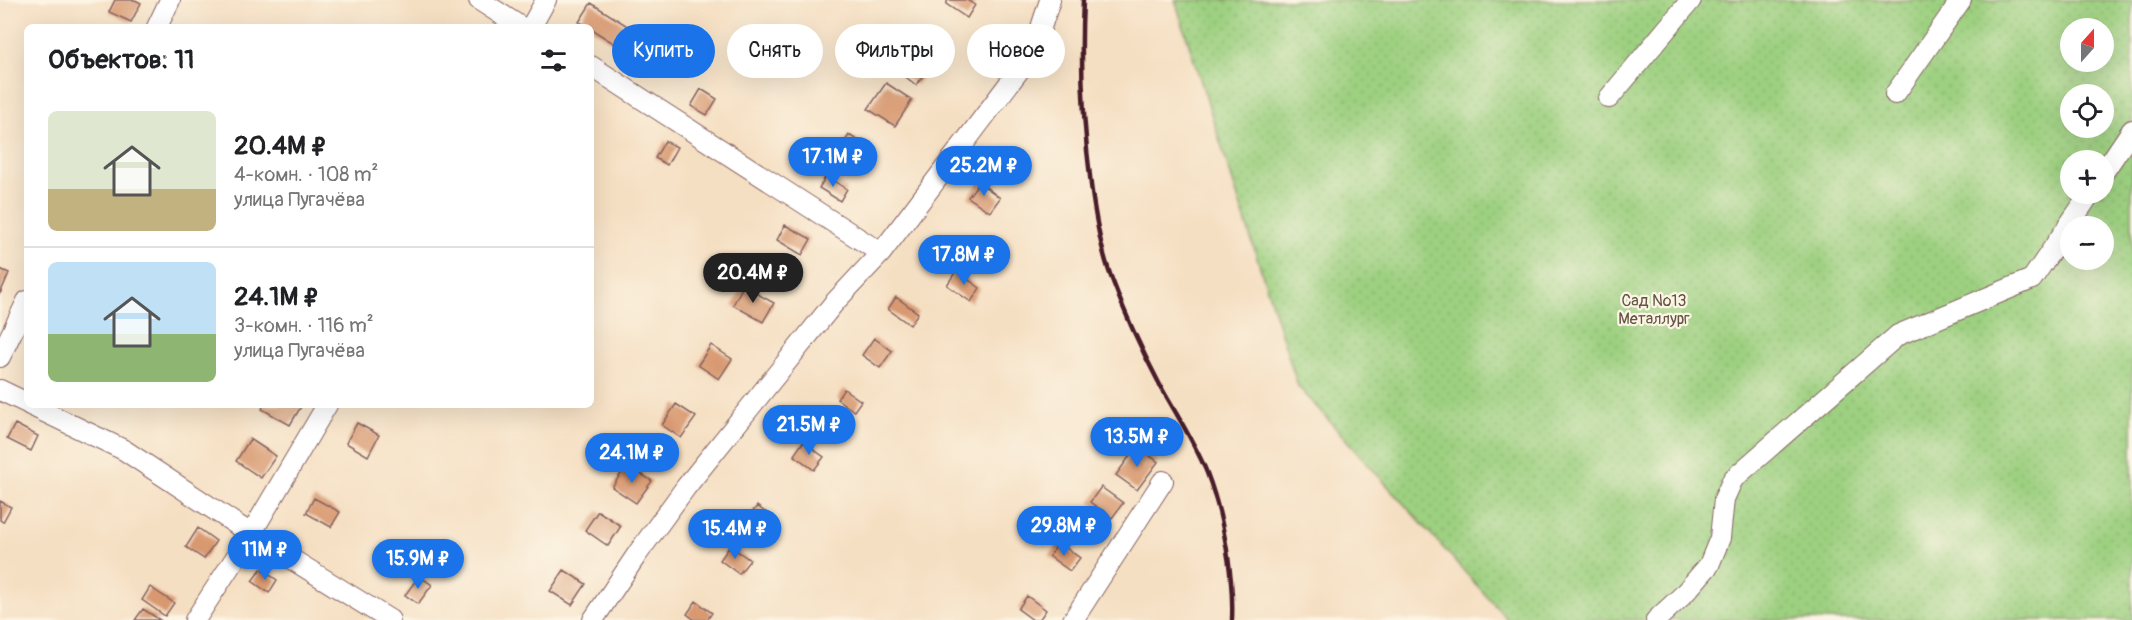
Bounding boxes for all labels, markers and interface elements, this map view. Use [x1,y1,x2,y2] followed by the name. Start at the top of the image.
[2060,18,2114,72] north arrow
[2060,18,2114,270] map controls
[612,24,715,78] chip: Купить
[727,24,823,78] chip: Снять
[835,24,955,78] chip: Фильтры
[967,24,1065,78] chip: Новое
[48,44,194,76] text: Объектов: 11
[537,44,570,77] icon: filters
[2060,84,2114,138] button: locate
[234,130,327,162] text: 20.4M ₽
[96,135,168,207] icon: home
[778,137,888,188] pin: 17.1M ₽
[802,144,864,169] text: 17.1M ₽
[929,146,1039,197] pin: 25.2M ₽
[2060,150,2114,204] button: +
[950,153,1018,178] text: 25.2M ₽
[234,162,378,187] text: 4-комн. · 108 m²
[234,187,365,212] text: улица Пугачёва
[2060,216,2114,270] button: −
[909,235,1019,286] pin: 17.8M ₽
[932,242,996,267] text: 17.8M ₽
[698,253,808,304] pin: 20.4M ₽
[717,260,789,285] text: 20.4M ₽
[234,281,319,313] text: 24.1M ₽
[96,286,168,358] icon: home
[1618,291,1690,329] park label: Сад №13 Металлург
[234,313,374,338] text: 3-комн. · 116 m²
[234,338,365,363] text: улица Пугачёва
[754,405,864,456] pin: 21.5M ₽
[777,412,841,437] text: 21.5M ₽
[1082,417,1192,468] pin: 13.5M ₽
[1105,424,1169,449] text: 13.5M ₽
[577,433,687,484] pin: 24.1M ₽
[599,440,665,465] text: 24.1M ₽
[1009,506,1119,557] pin: 29.8M ₽
[680,509,790,560] pin: 15.4M ₽
[1031,513,1097,538] text: 29.8M ₽
[702,516,768,541] text: 15.4M ₽
[223,530,307,581] pin: 11M ₽
[242,537,288,562] text: 11M ₽
[363,539,473,590] pin: 15.9M ₽
[386,546,450,571] text: 15.9M ₽

